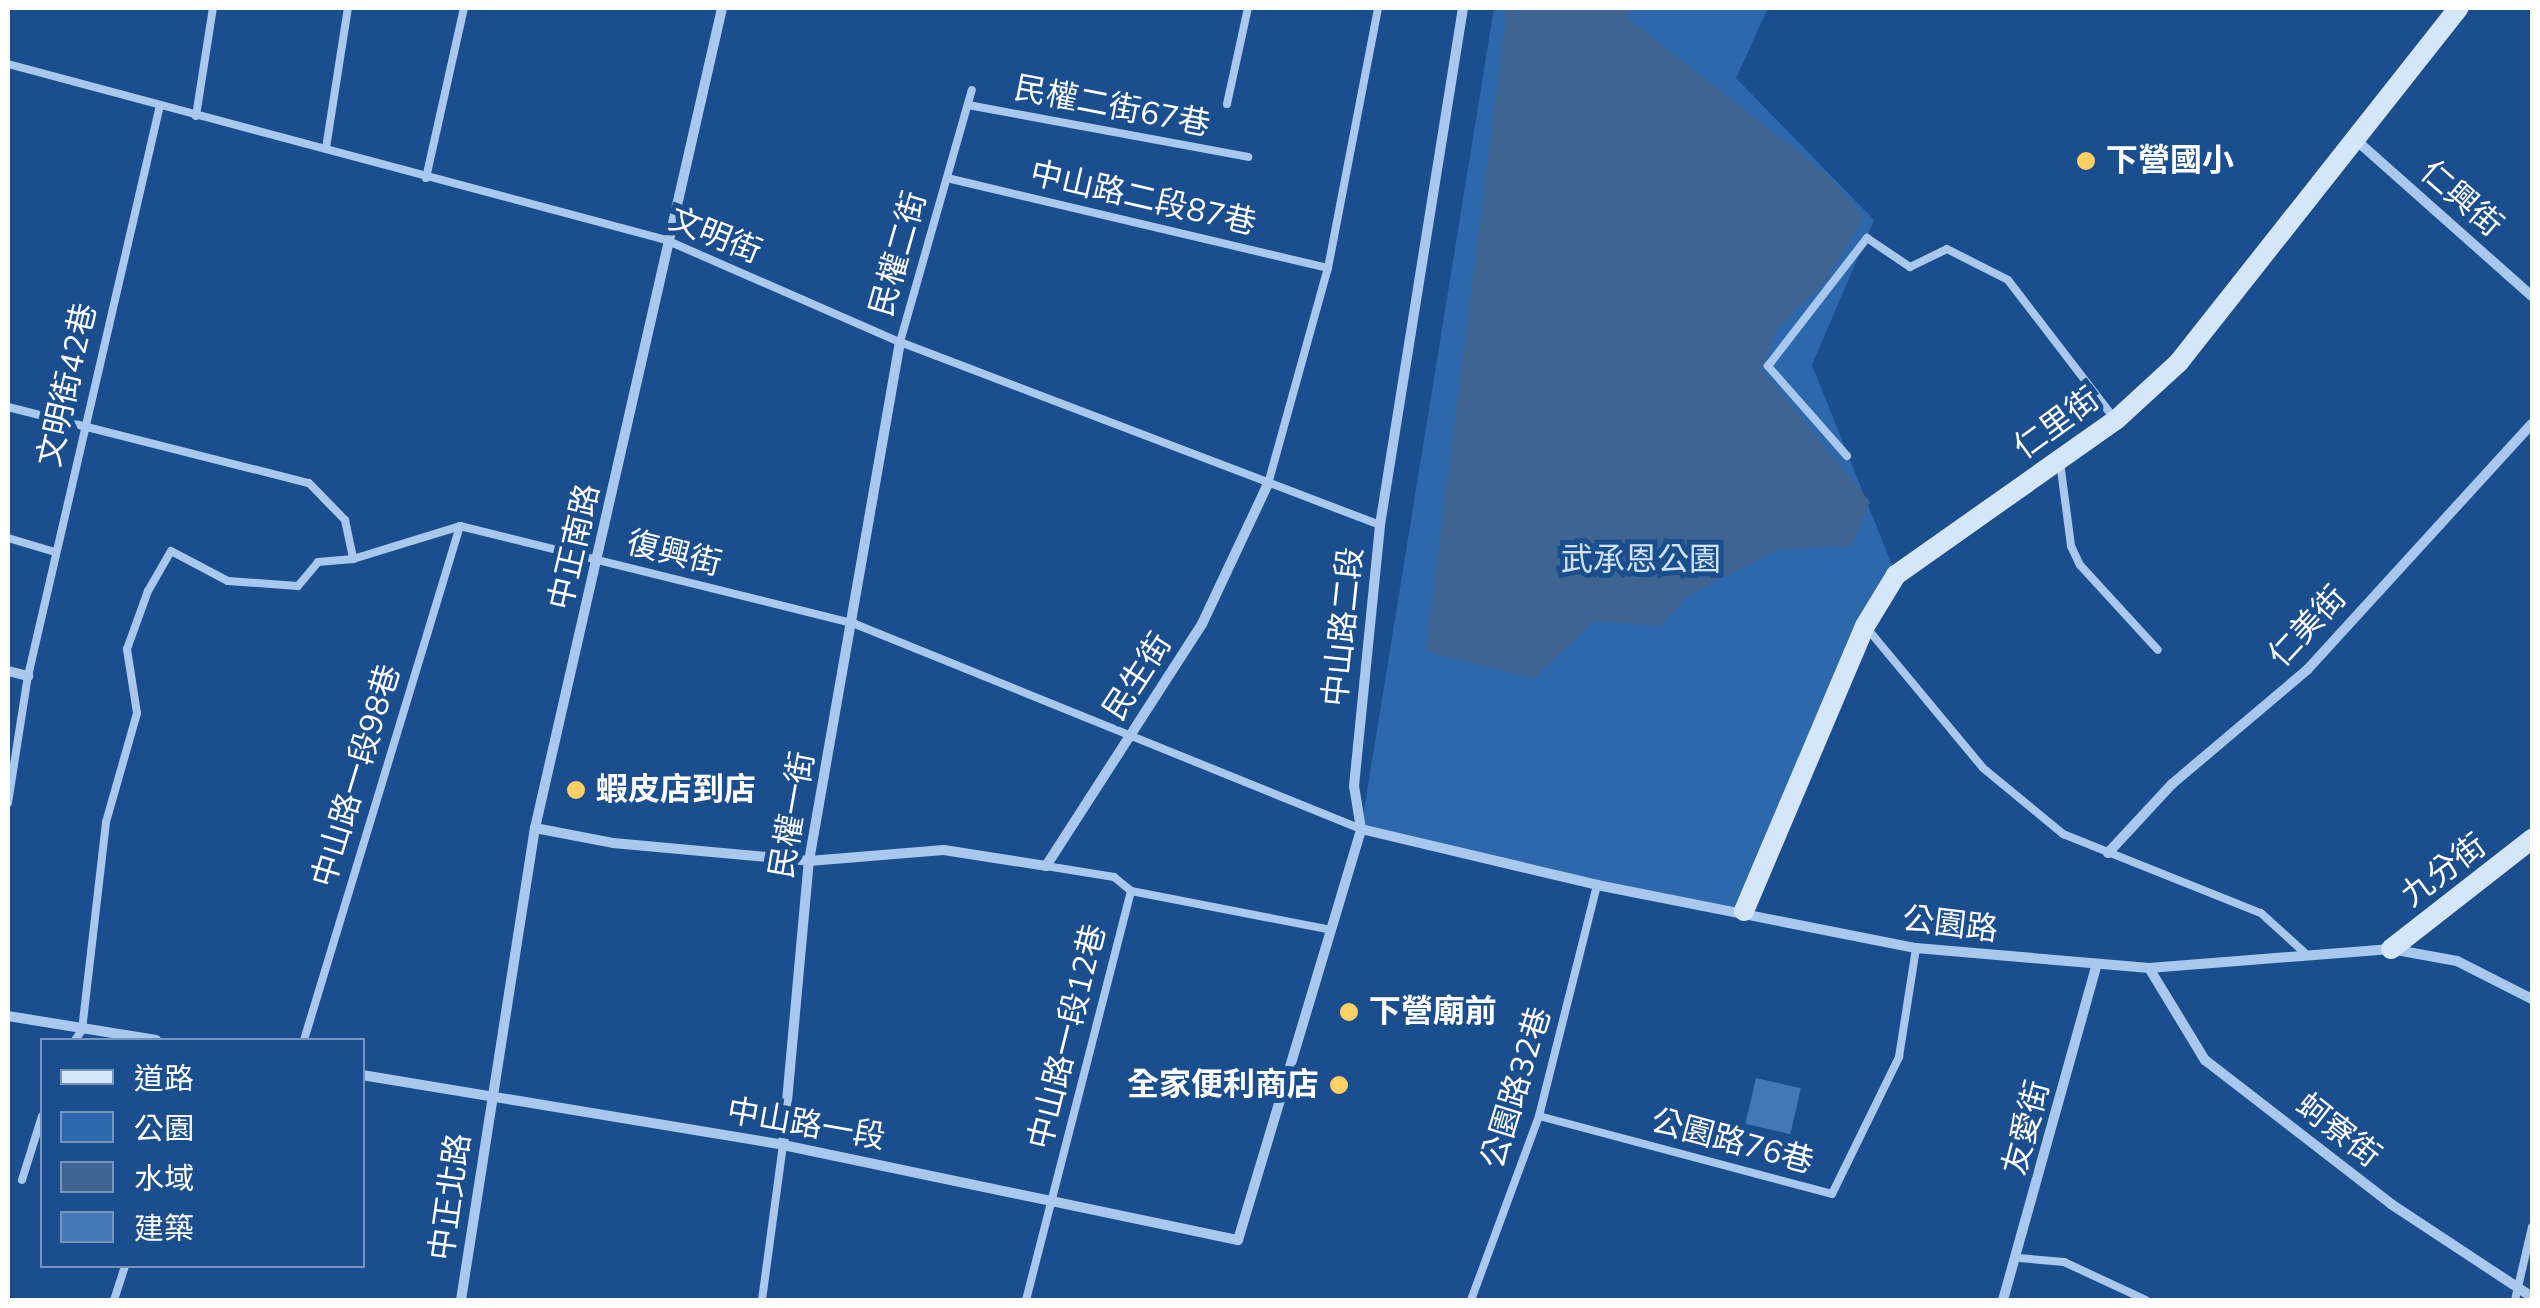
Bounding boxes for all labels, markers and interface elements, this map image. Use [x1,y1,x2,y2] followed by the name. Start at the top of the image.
[1011,69,1213,145] street label: 民權二街67巷
[2106,142,2234,180] place label: 下營國小
[2075,150,2097,172] marker: 下營國小
[2412,153,2510,245] street label: 仁興街
[1026,154,1260,244] street label: 中山路二段87巷
[863,187,935,321] street label: 民權二街
[663,200,767,272] street label: 文明街
[31,300,105,470] street label: 文明街42巷
[2007,380,2107,468] street label: 仁里街
[542,480,608,614] street label: 中正南路
[623,524,725,584] street label: 復興街
[1561,541,1721,579] park label: 武承恩公園
[1317,545,1371,709] street label: 中山路二段
[2261,579,2355,675] street label: 仁美街
[1096,626,1180,728] street label: 民生街
[305,660,409,892] street label: 中山路一段98巷
[763,749,823,881] street label: 民權一街
[596,771,756,809] place label: 蝦皮店到店
[565,779,587,801] marker: 蝦皮店到店
[2394,827,2494,915] street label: 九分街
[1900,900,2000,950] street label: 公園路
[1022,921,1114,1153] street label: 中山路一段12巷
[1369,993,1497,1031] place label: 下營廟前
[1338,1001,1360,1023] marker: 下營廟前
[1474,1003,1560,1173] street label: 公園路32巷
[40,1038,365,1268] legend
[134,1059,194,1100] text: 道路
[1127,1066,1319,1104] place label: 全家便利商店
[1328,1074,1350,1096] marker: 全家便利商店
[1996,1077,2058,1179] street label: 友愛街
[2288,1086,2388,1176] street label: 蚵寮街
[724,1092,888,1158] street label: 中山路一段
[1647,1102,1817,1182] street label: 公園路76巷
[134,1109,194,1150] text: 公園
[423,1131,479,1263] street label: 中正北路
[134,1159,194,1200] text: 水域
[134,1209,194,1250] text: 建築

